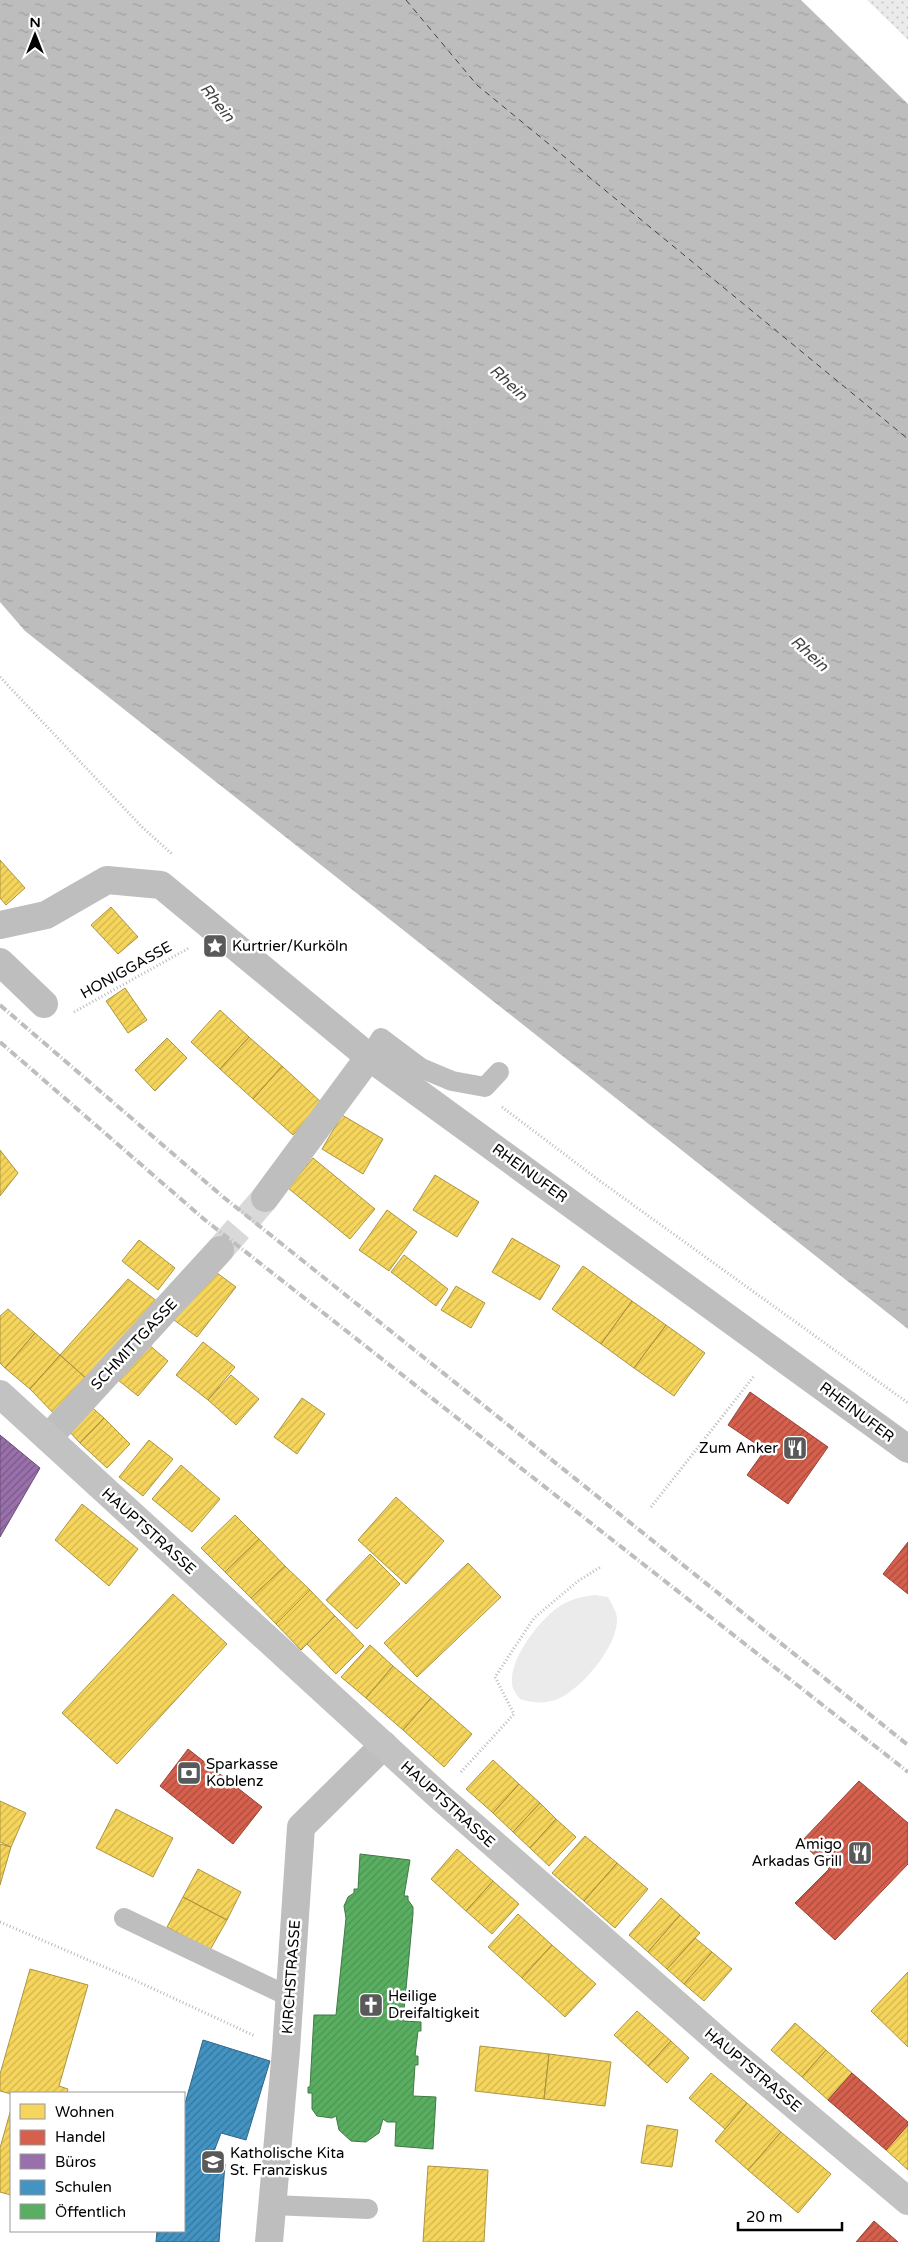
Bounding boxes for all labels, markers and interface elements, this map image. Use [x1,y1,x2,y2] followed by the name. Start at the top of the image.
[10,10,60,60] north arrow
[29,14,41,31] text: N
[196,79,240,127] water label: Rhein
[485,361,532,406] water label: Rhein
[786,632,833,677] water label: Rhein
[202,933,228,959] place icon: Kurtrier/Kurköln
[77,937,175,1003] street label: HONIGGASSE
[232,937,348,955] place label: Kurtrier/Kurköln
[489,1140,571,1206] street label: RHEINUFER
[87,1295,181,1393] street label: SCHMITTGASSE
[816,1378,898,1446] street label: RHEINUFER
[782,1435,808,1461] restaurant icon: Zum Anker
[699,1439,778,1457] place label: Zum Anker
[98,1484,200,1578] street label: HAUPTSTRASSE
[206,1755,278,1790] place label: Sparkasse Koblenz
[397,1757,499,1851] street label: HAUPTSTRASSE
[176,1760,202,1786] bank icon: Sparkasse Koblenz
[751,1835,842,1870] place label: Amigo Arkadas Grill
[847,1840,873,1866] restaurant icon: Amigo Arkadas Grill
[278,1919,304,2035] street label: KIRCHSTRASSE
[388,1987,480,2022] place label: Heilige Dreifaltigkeit
[358,1992,384,2018] church icon: Heilige Dreifaltigkeit
[701,2024,805,2116] street label: HAUPTSTRASSE
[10,2092,185,2232] legend
[55,2103,115,2121] text: Wohnen
[55,2128,106,2146] text: Handel
[230,2144,344,2179] place label: Katholische Kita St. Franziskus
[200,2149,226,2175] school or university icon: Katholische Kita St. Franziskus
[55,2153,96,2171] text: Büros
[55,2178,112,2196] text: Schulen
[738,2200,842,2232] scale bar
[55,2203,126,2221] text: Öffentlich
[746,2208,783,2226] text: 20 m

